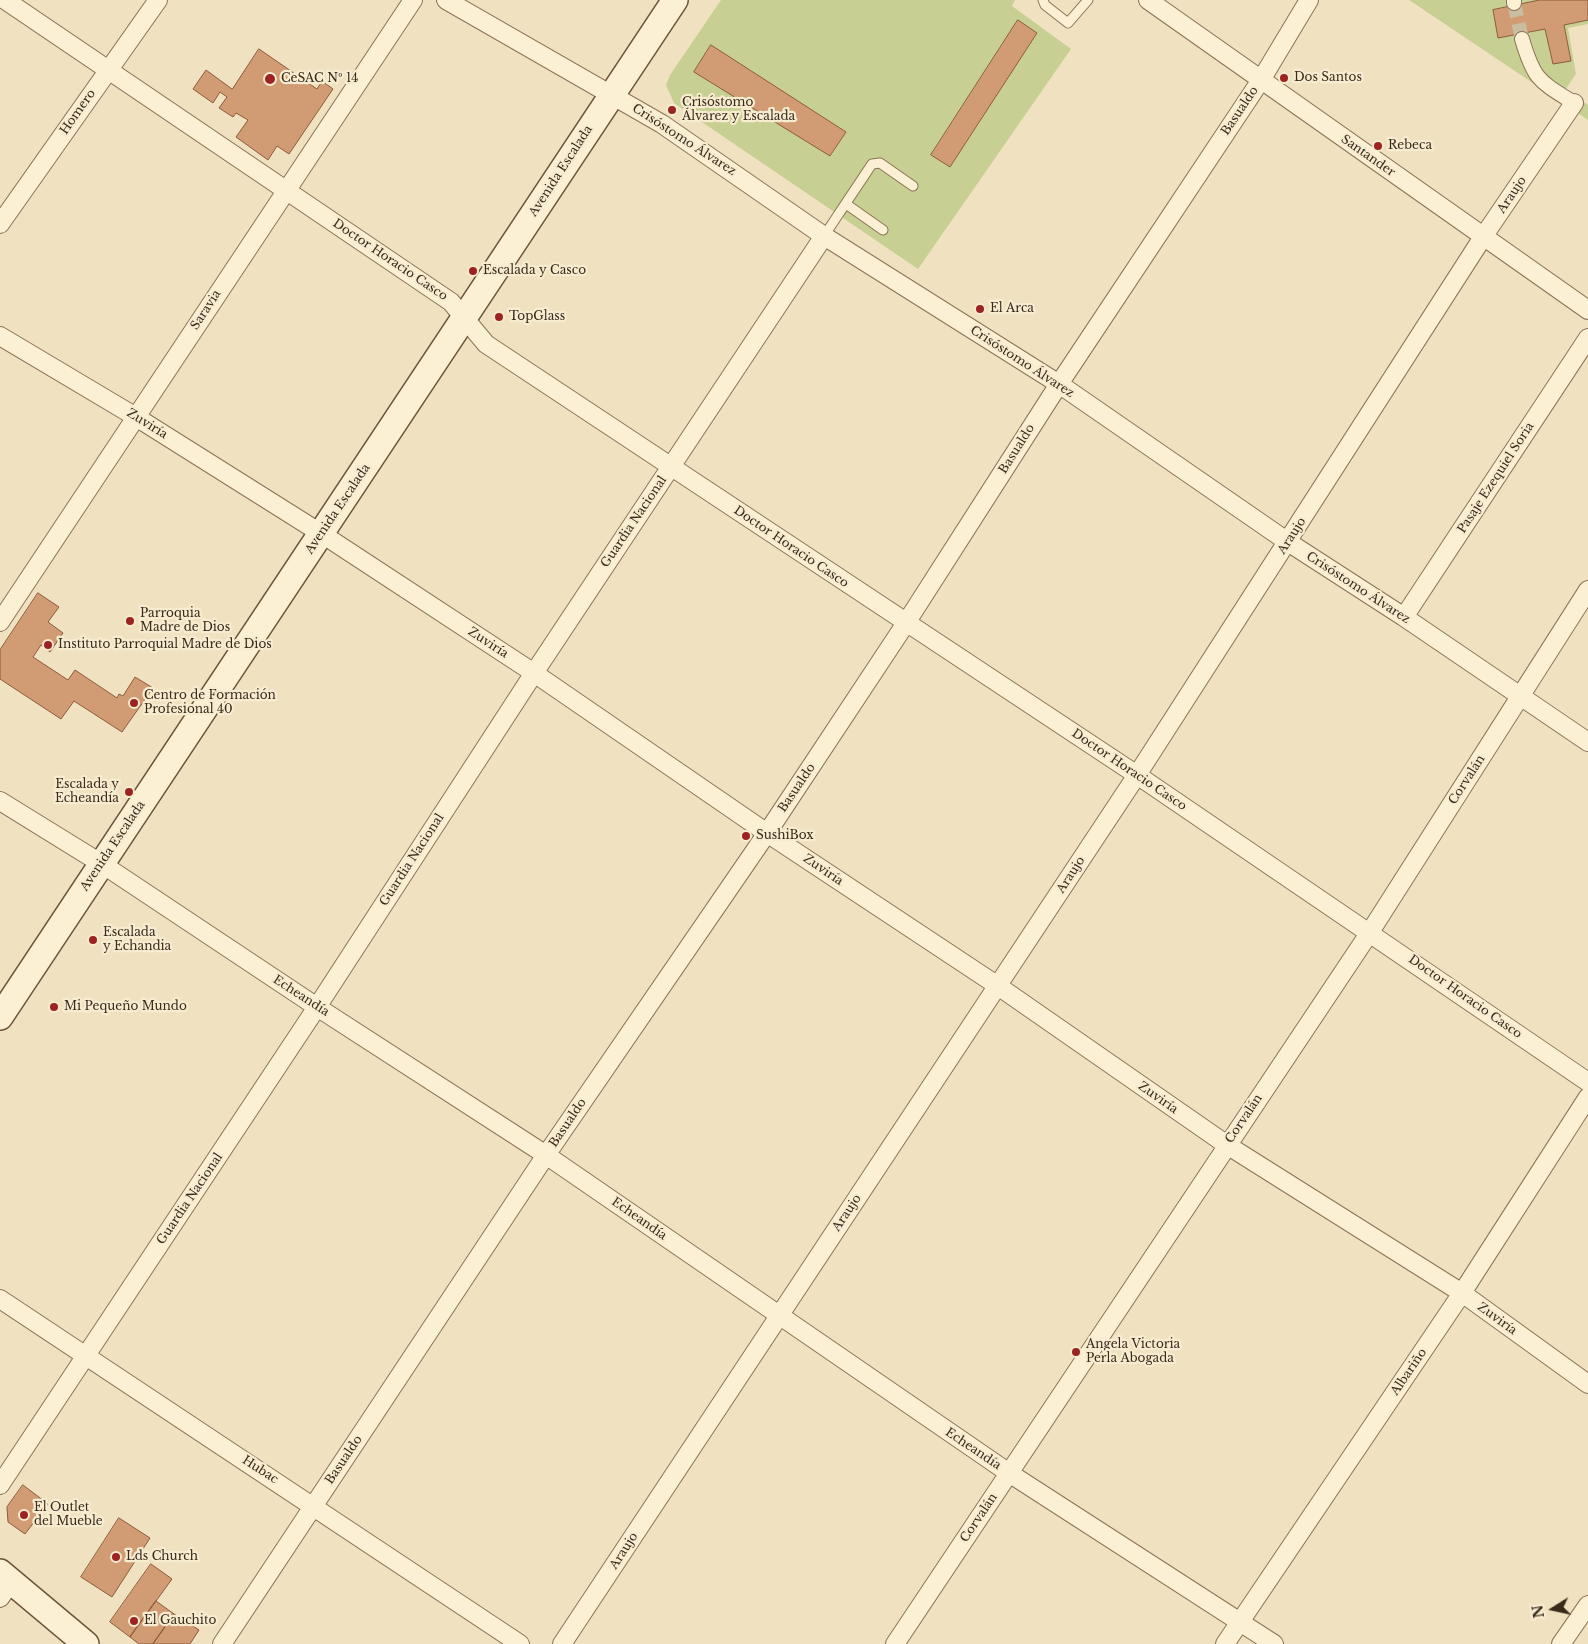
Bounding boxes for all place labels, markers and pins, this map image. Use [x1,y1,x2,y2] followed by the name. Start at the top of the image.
[1294,71,1362,85] place label: Dos Santos
[263,72,277,86] marker: CeSAC Nº 14
[281,72,358,86] place label: CeSAC Nº 14
[1278,72,1290,84] marker: Dos Santos
[682,96,795,124] place label: Crisóstomo Álvarez y Escalada
[666,104,678,116] marker: Crisóstomo Álvarez y Escalada
[1388,139,1432,153] place label: Rebeca
[1372,140,1384,152] marker: Rebeca
[483,264,586,278] place label: Escalada y Casco
[467,265,479,277] marker: Escalada y Casco
[990,302,1034,316] place label: El Arca
[974,303,986,315] marker: El Arca
[509,310,565,324] place label: TopGlass
[493,311,505,323] marker: TopGlass
[140,607,230,635] place label: Parroquia Madre de Dios
[124,615,136,627] marker: Parroquia Madre de Dios
[58,638,272,652] place label: Instituto Parroquial Madre de Dios
[42,639,54,651] marker: Instituto Parroquial Madre de Dios
[144,689,276,717] place label: Centro de Formación Profesional 40
[128,697,140,709] marker: Centro de Formación Profesional 40
[55,778,119,806] place label: Escalada y Echeandía
[123,786,135,798] marker: Escalada y Echeandía
[756,829,814,843] place label: SushiBox
[740,830,752,842] marker: SushiBox
[103,926,171,954] place label: Escalada y Echandia
[87,934,99,946] marker: Escalada y Echandia
[64,1000,187,1014] place label: Mi Pequeño Mundo
[48,1001,60,1013] marker: Mi Pequeño Mundo
[1086,1338,1180,1366] place label: Angela Victoria Perla Abogada
[1070,1346,1082,1358] marker: Angela Victoria Perla Abogada
[34,1501,103,1529] place label: El Outlet del Mueble
[18,1509,30,1521] marker: El Outlet del Mueble
[126,1550,198,1564] place label: Lds Church
[110,1551,122,1563] marker: Lds Church
[144,1614,216,1628] place label: El Gauchito
[128,1615,140,1627] marker: El Gauchito

